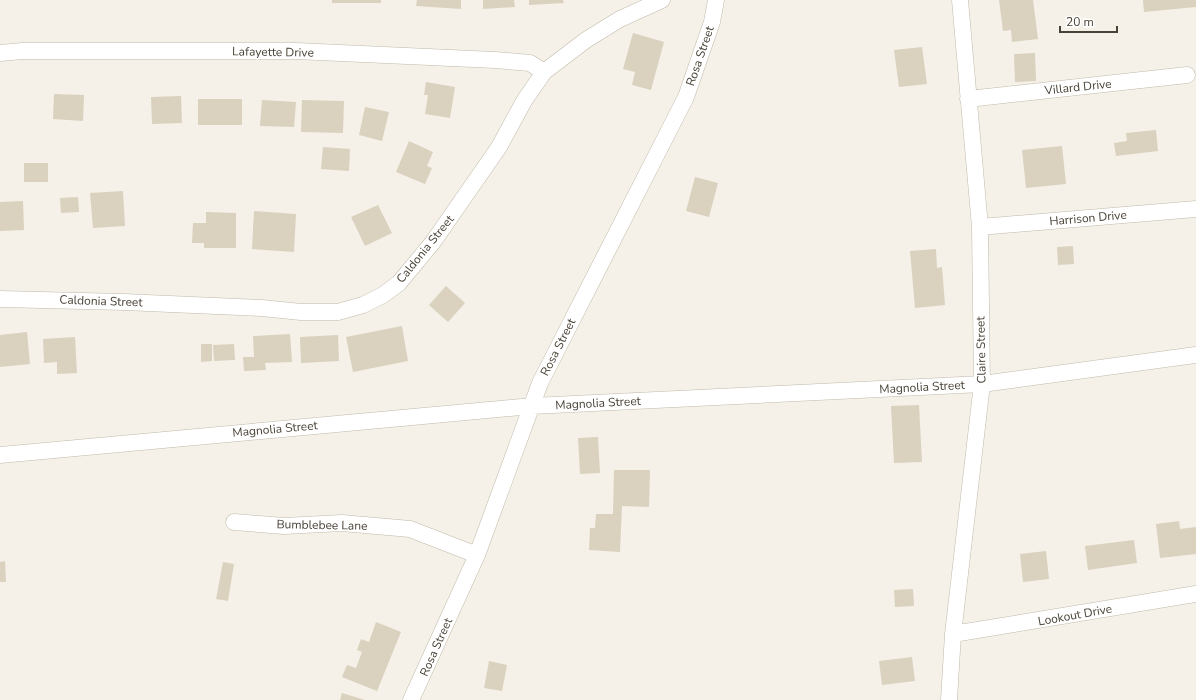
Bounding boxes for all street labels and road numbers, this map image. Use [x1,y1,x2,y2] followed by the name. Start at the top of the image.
[682,23,718,88] street label: Rosa Street
[232,43,314,61] street label: Lafayette Drive
[1043,76,1112,99] street label: Villard Drive
[1049,207,1127,229] street label: Harrison Drive
[393,211,458,286] street label: Caldonia Street
[59,292,144,310] street label: Caldonia Street
[537,315,580,378] street label: Rosa Street
[972,315,990,384] street label: Claire Street
[879,377,966,397] street label: Magnolia Street
[555,393,642,413] street label: Magnolia Street
[232,417,319,441] street label: Magnolia Street
[276,516,368,534] street label: Bumblebee Lane
[1037,601,1113,629] street label: Lookout Drive
[416,614,456,679] street label: Rosa Street

